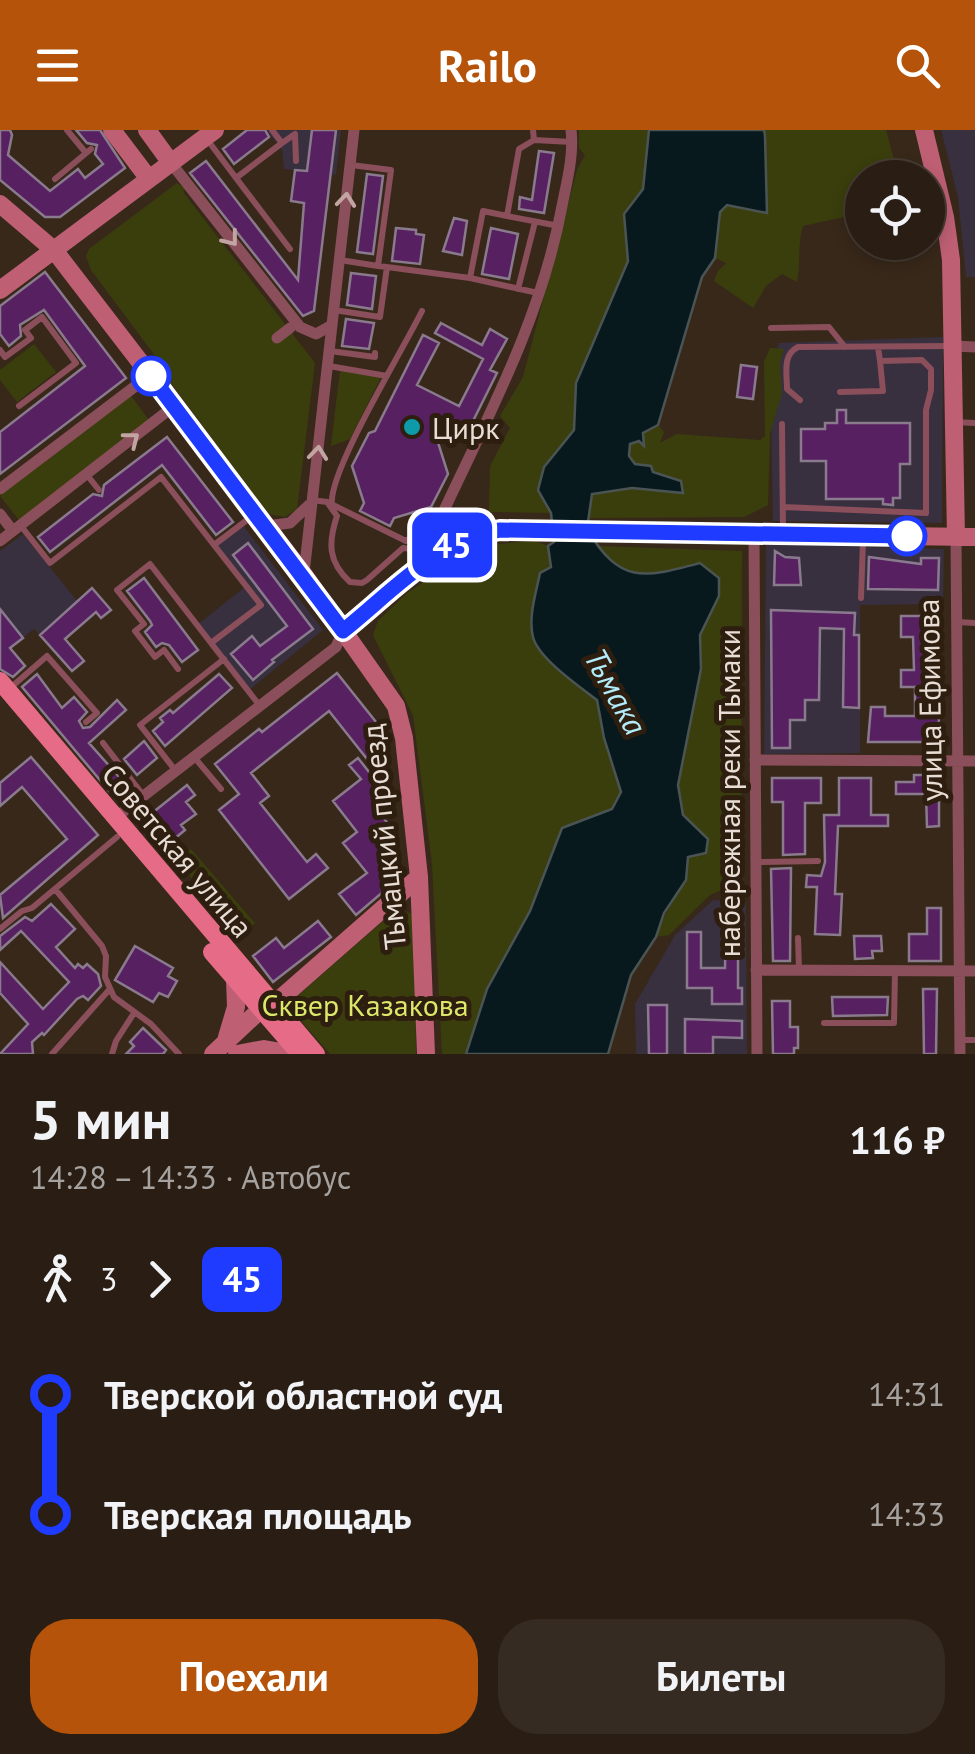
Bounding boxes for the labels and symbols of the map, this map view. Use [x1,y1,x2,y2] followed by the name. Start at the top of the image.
[335,191,356,207] one-way arrow
[219,228,237,246] one-way arrow
[132,357,170,395] unlabelled marker
[432,408,500,447] place label: Цирк
[401,416,423,438] marker: Цирк
[121,433,139,450] one-way arrow
[307,444,328,460] one-way arrow
[407,512,497,578] line badge: 45
[888,517,926,555] unlabelled marker
[908,598,950,802] street label: улица Ефимова
[709,629,748,957] street label: набережная реки Тьмаки
[575,640,657,742] water label: Тьмака
[352,723,414,951] street label: Тьмацкий проезд
[94,755,262,945] street label: Советская улица
[261,985,469,1024] park label: Сквер Казакова

